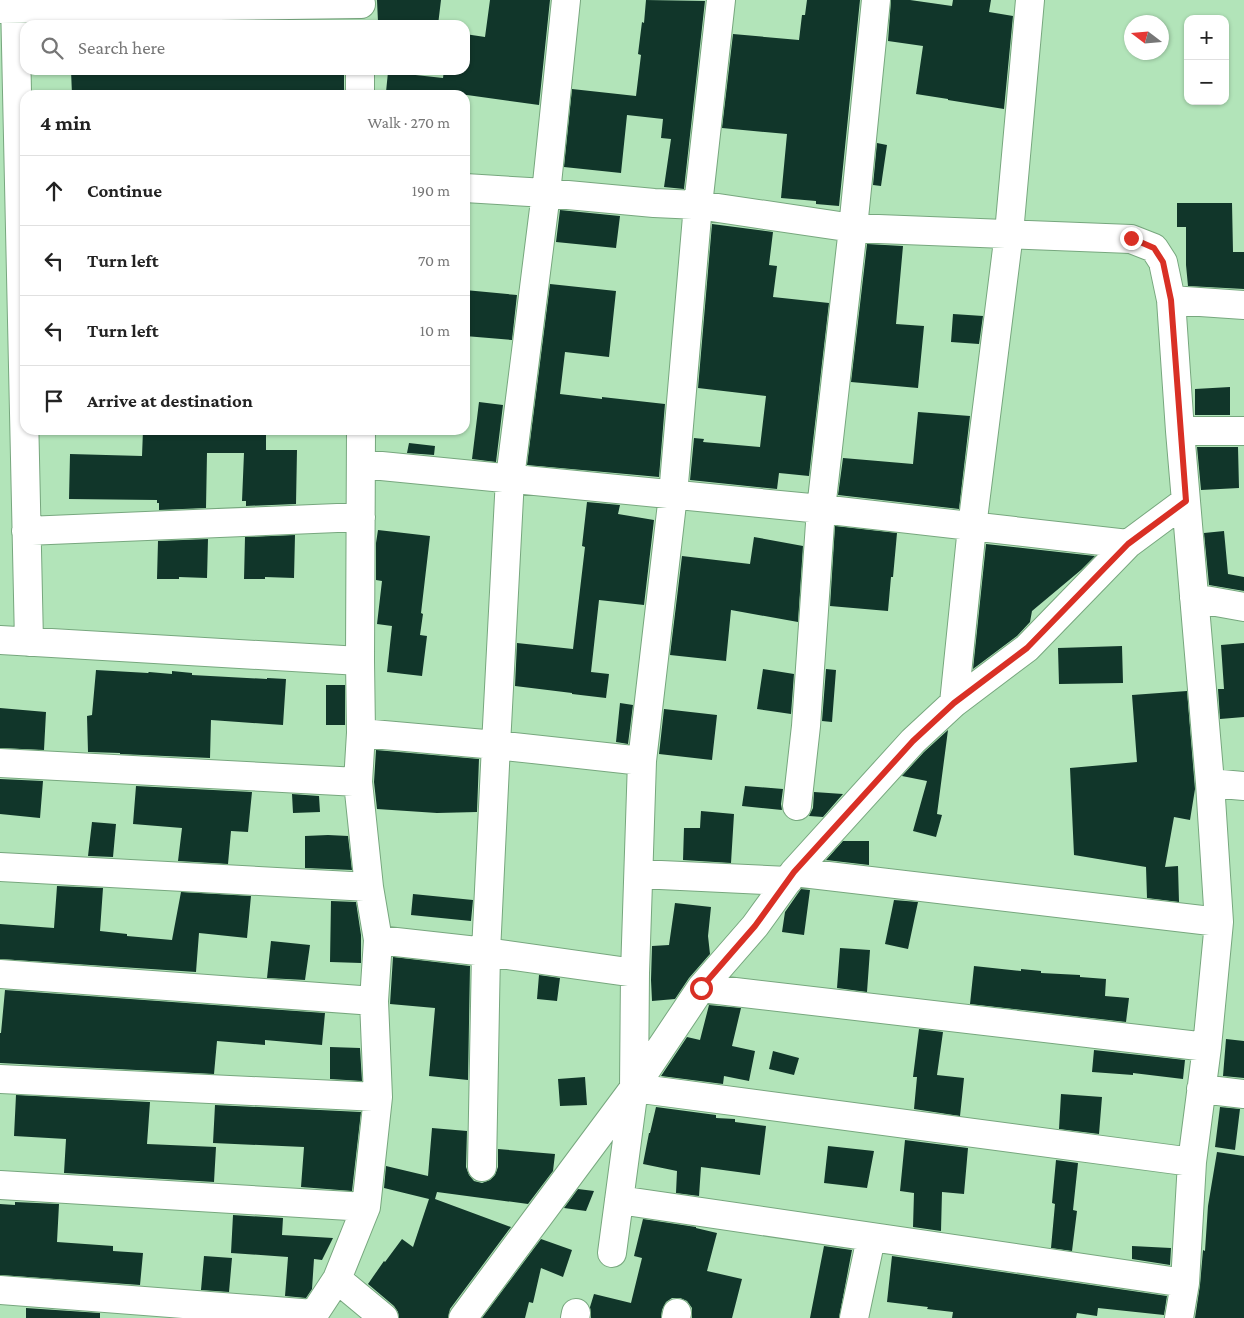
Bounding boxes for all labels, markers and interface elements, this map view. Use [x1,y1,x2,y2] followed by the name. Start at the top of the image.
[1124,15,1169,60] north arrow
[1184,15,1229,105] map controls
[1184,15,1229,60] button: +
[20,20,470,75] search box
[38,34,66,62] icon: search
[78,37,165,58] text: Search here
[1184,60,1229,105] button: −
[40,111,91,135] text: 4 min
[368,114,450,131] text: Walk · 270 m
[40,177,68,205] icon: ahead
[87,180,162,201] text: Continue
[412,182,450,199] text: 190 m
[1120,227,1143,250] route end
[40,247,68,275] icon: left
[87,250,159,271] text: Turn left
[418,252,450,269] text: 70 m
[40,317,68,345] icon: left
[87,320,159,341] text: Turn left
[420,322,450,339] text: 10 m
[40,387,68,415] icon: arrive
[87,390,253,411] text: Arrive at destination
[690,977,713,1000] route start

